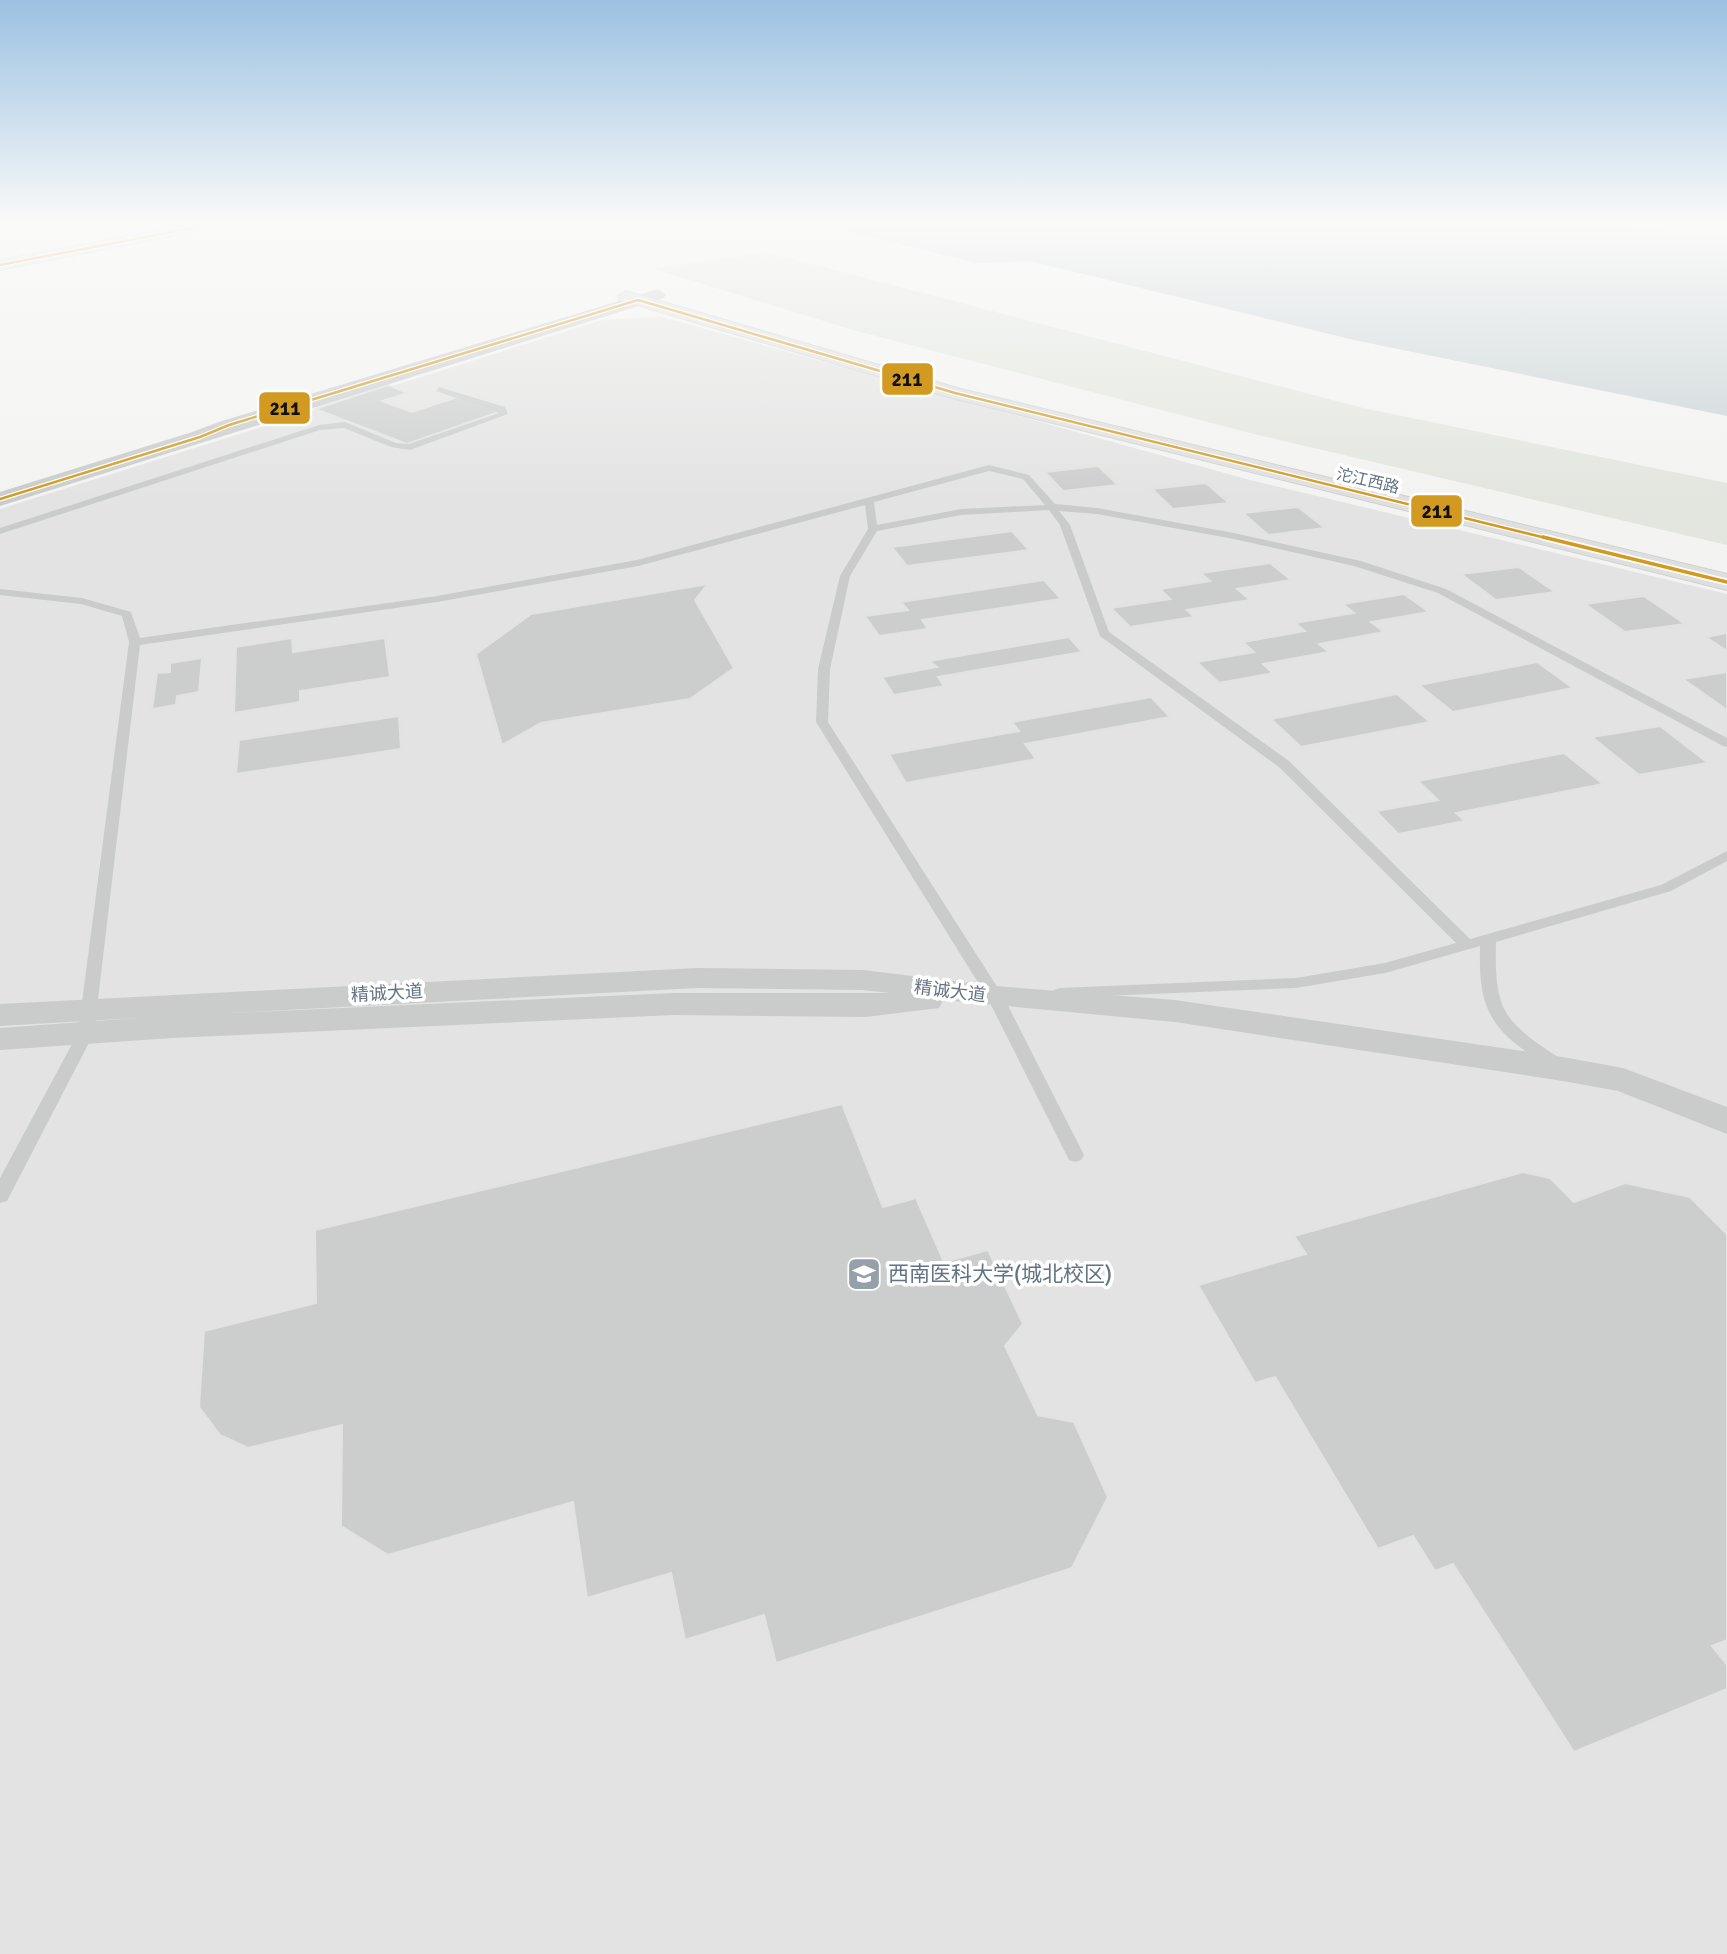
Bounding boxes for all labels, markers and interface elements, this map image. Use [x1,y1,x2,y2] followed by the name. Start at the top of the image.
[881,362,934,396] line badge: 211
[892,368,922,392] text: 211
[258,391,311,425] line badge: 211
[270,397,300,421] text: 211
[1334,464,1401,498] street label: 沱江西路
[1410,494,1463,528] line badge: 211
[1422,500,1452,524] text: 211
[913,976,987,1006] street label: 精诚大道
[350,980,424,1006] street label: 精诚大道
[845,1255,883,1293] school or university icon: 西南医科大学(城北校区)
[888,1261,1112,1287] place label: 西南医科大学(城北校区)

